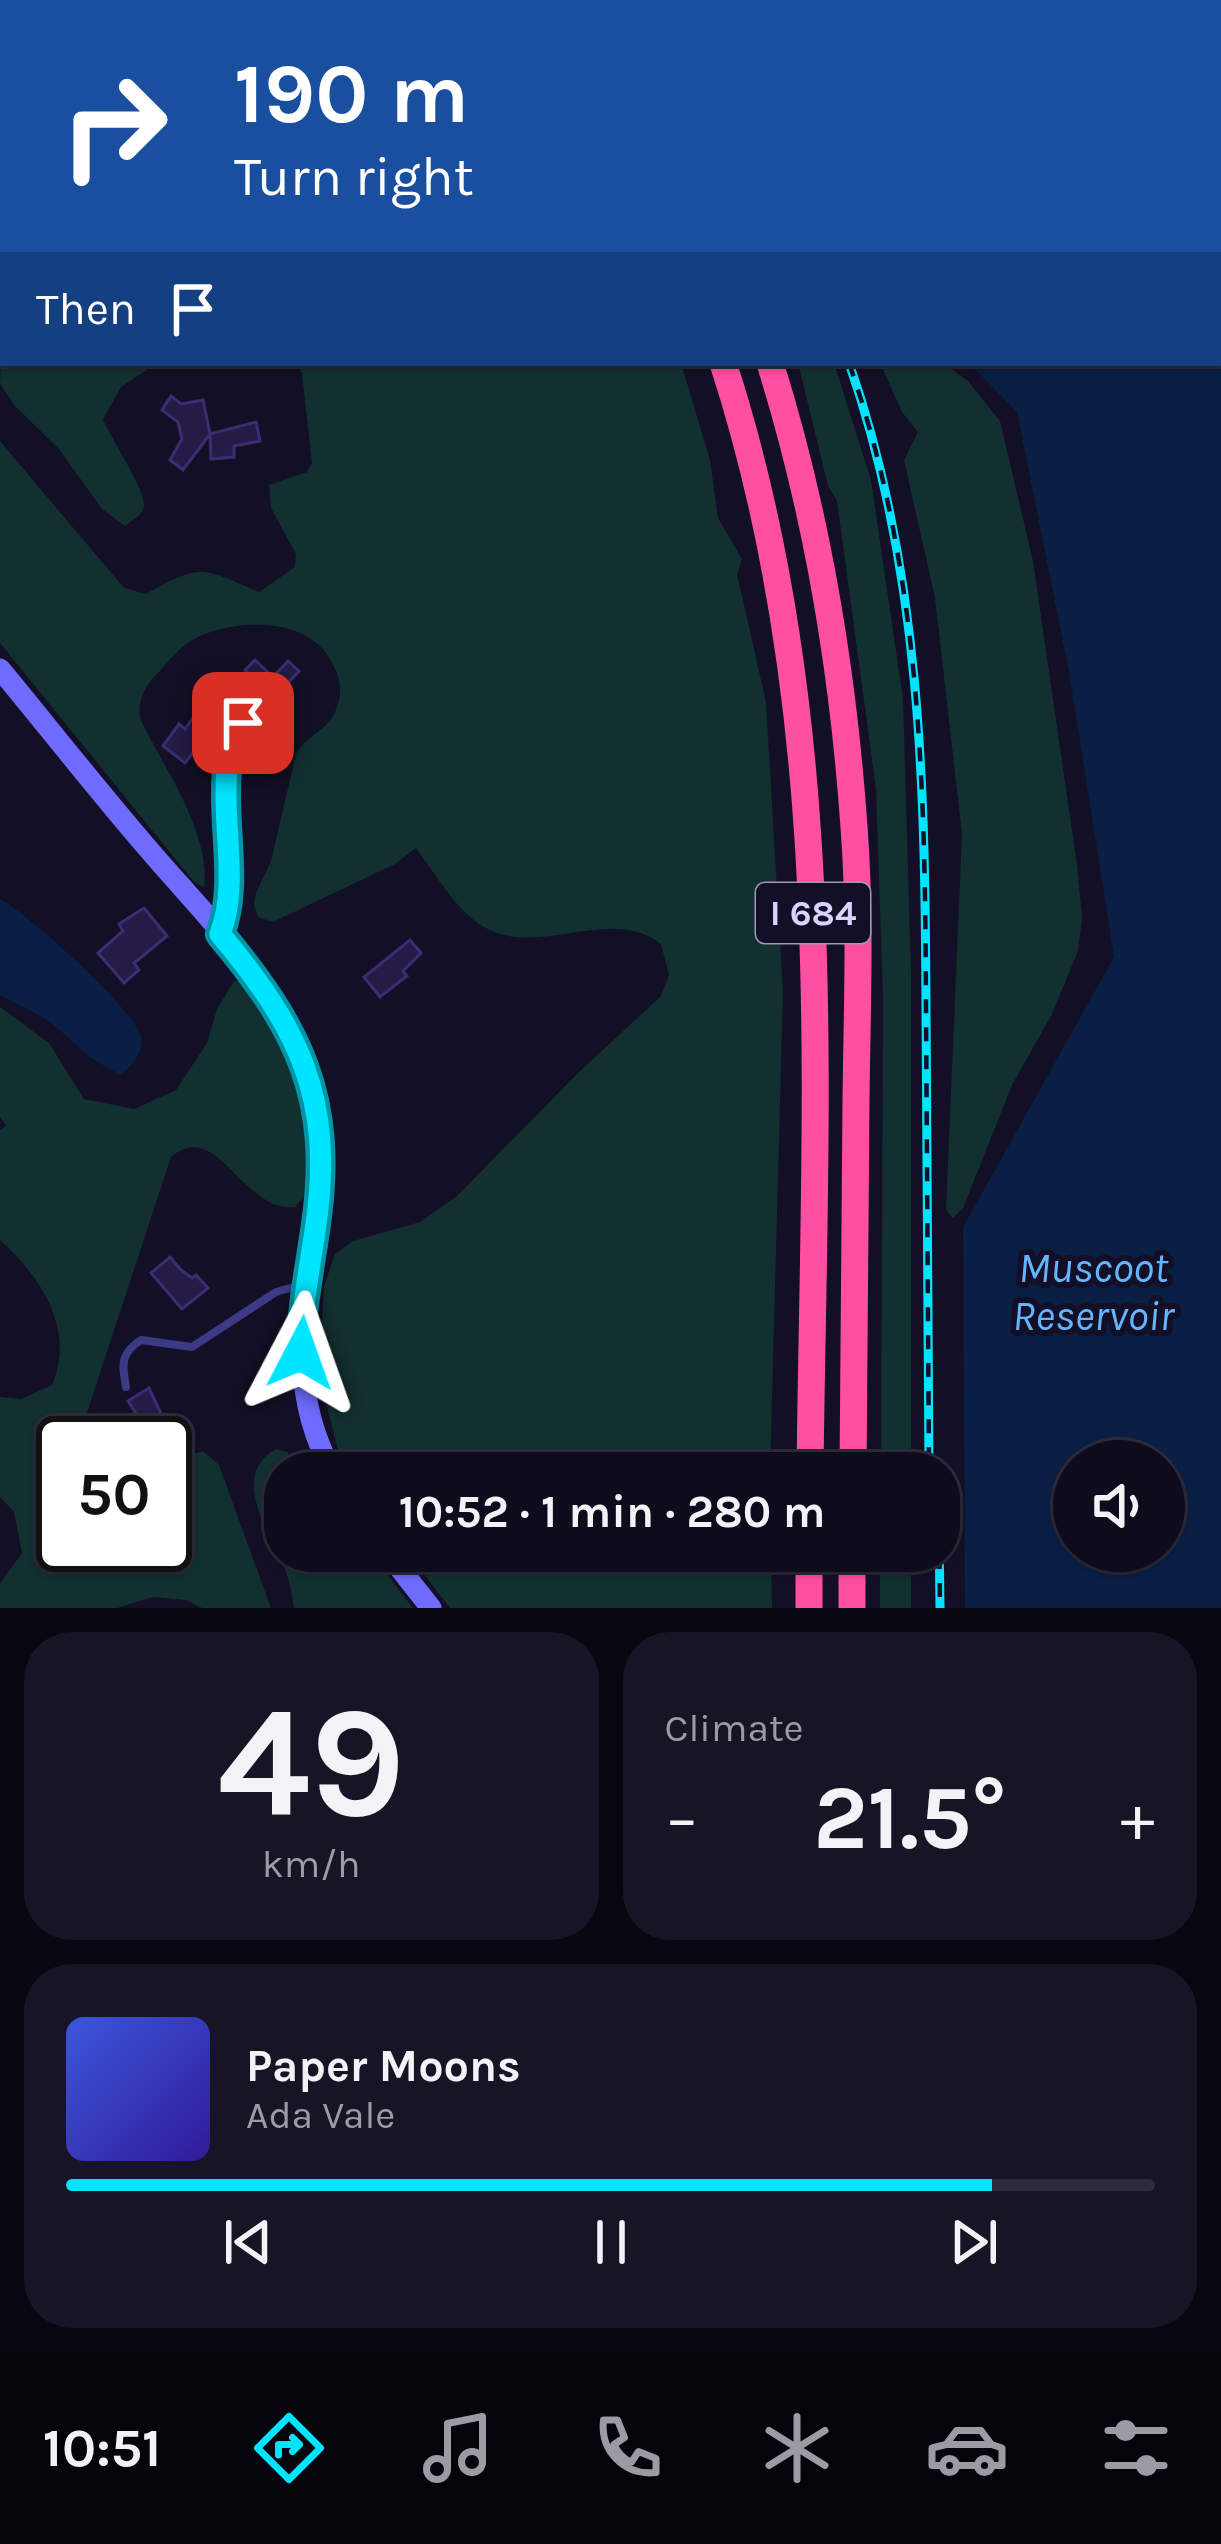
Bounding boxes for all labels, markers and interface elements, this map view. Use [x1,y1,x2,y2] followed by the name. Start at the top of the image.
[234,45,469,143] text: 190 m
[36,48,192,204] icon: right
[234,145,474,209] text: Turn right
[160,276,226,342] icon: arrive
[36,283,136,335] text: Then
[192,672,294,774] pin
[210,690,276,756] icon: arrive
[756,883,870,943] road number: I 684
[1012,1243,1175,1341] water label: Muscoot Reservoir
[238,1290,364,1416] position arrow
[36,1416,192,1572] speed limit sign: 50
[1053,1440,1185,1572] map controls
[1053,1440,1185,1572] button: sound
[399,1486,825,1538] text: 10:52 · 1 min · 280 m
[217,1672,405,1854] text: 49
[665,1705,804,1751] text: Climate
[813,1765,1006,1871] text: 21.5°
[665,1779,699,1857] text: −
[1120,1779,1155,1857] text: +
[262,1841,361,1887] text: km/h
[246,2040,521,2092] text: Paper Moons
[246,2092,395,2138] text: Ada Vale
[215,2209,281,2275] icon: previous
[578,2209,644,2275] icon: pause
[941,2209,1007,2275] icon: next
[247,2406,331,2490] icon: directions
[416,2406,500,2490] icon: music
[586,2406,670,2490] icon: phone
[755,2406,839,2490] icon: climate
[925,2406,1009,2490] icon: car
[1094,2406,1178,2490] icon: filters
[43,2416,161,2480] text: 10:51

